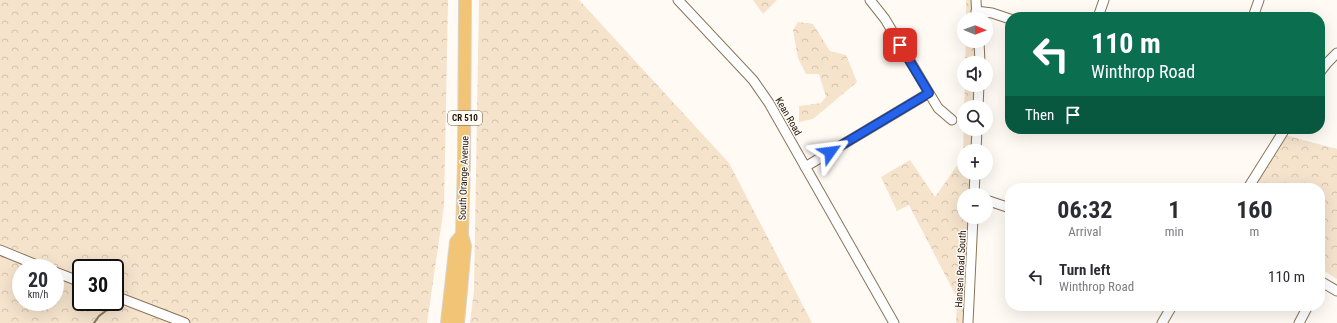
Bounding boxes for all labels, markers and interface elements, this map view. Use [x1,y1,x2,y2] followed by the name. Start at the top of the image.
[957,12,993,48] north arrow
[957,12,993,224] map controls
[1091,27,1161,60] text: 110 m
[883,28,917,62] pin
[1025,28,1077,80] icon: left
[889,34,911,56] icon: arrive
[957,56,993,92] button: sound
[1091,61,1195,82] text: Winthrop Road
[773,95,804,137] street label: Kean Road
[957,100,993,136] button: search
[1062,104,1084,126] icon: arrive
[1025,106,1054,124] text: Then
[448,111,482,125] road number: CR 510
[809,131,851,173] position arrow
[457,135,470,220] street label: South Orange Avenue
[957,144,993,180] button: +
[957,188,993,224] button: −
[1057,196,1112,224] text: 06:32
[1168,196,1180,224] text: 1
[1236,196,1273,224] text: 160
[1068,224,1101,239] text: Arrival
[1165,224,1184,239] text: min
[1250,224,1259,239] text: m
[953,230,968,308] street label: Hansen Road South
[72,259,124,311] speed limit sign: 30
[1059,261,1110,279] text: Turn left
[1025,266,1047,288] icon: left
[28,268,48,292] text: 20
[1268,268,1305,286] text: 110 m
[1059,279,1134,294] text: Winthrop Road
[28,289,48,300] text: km/h

